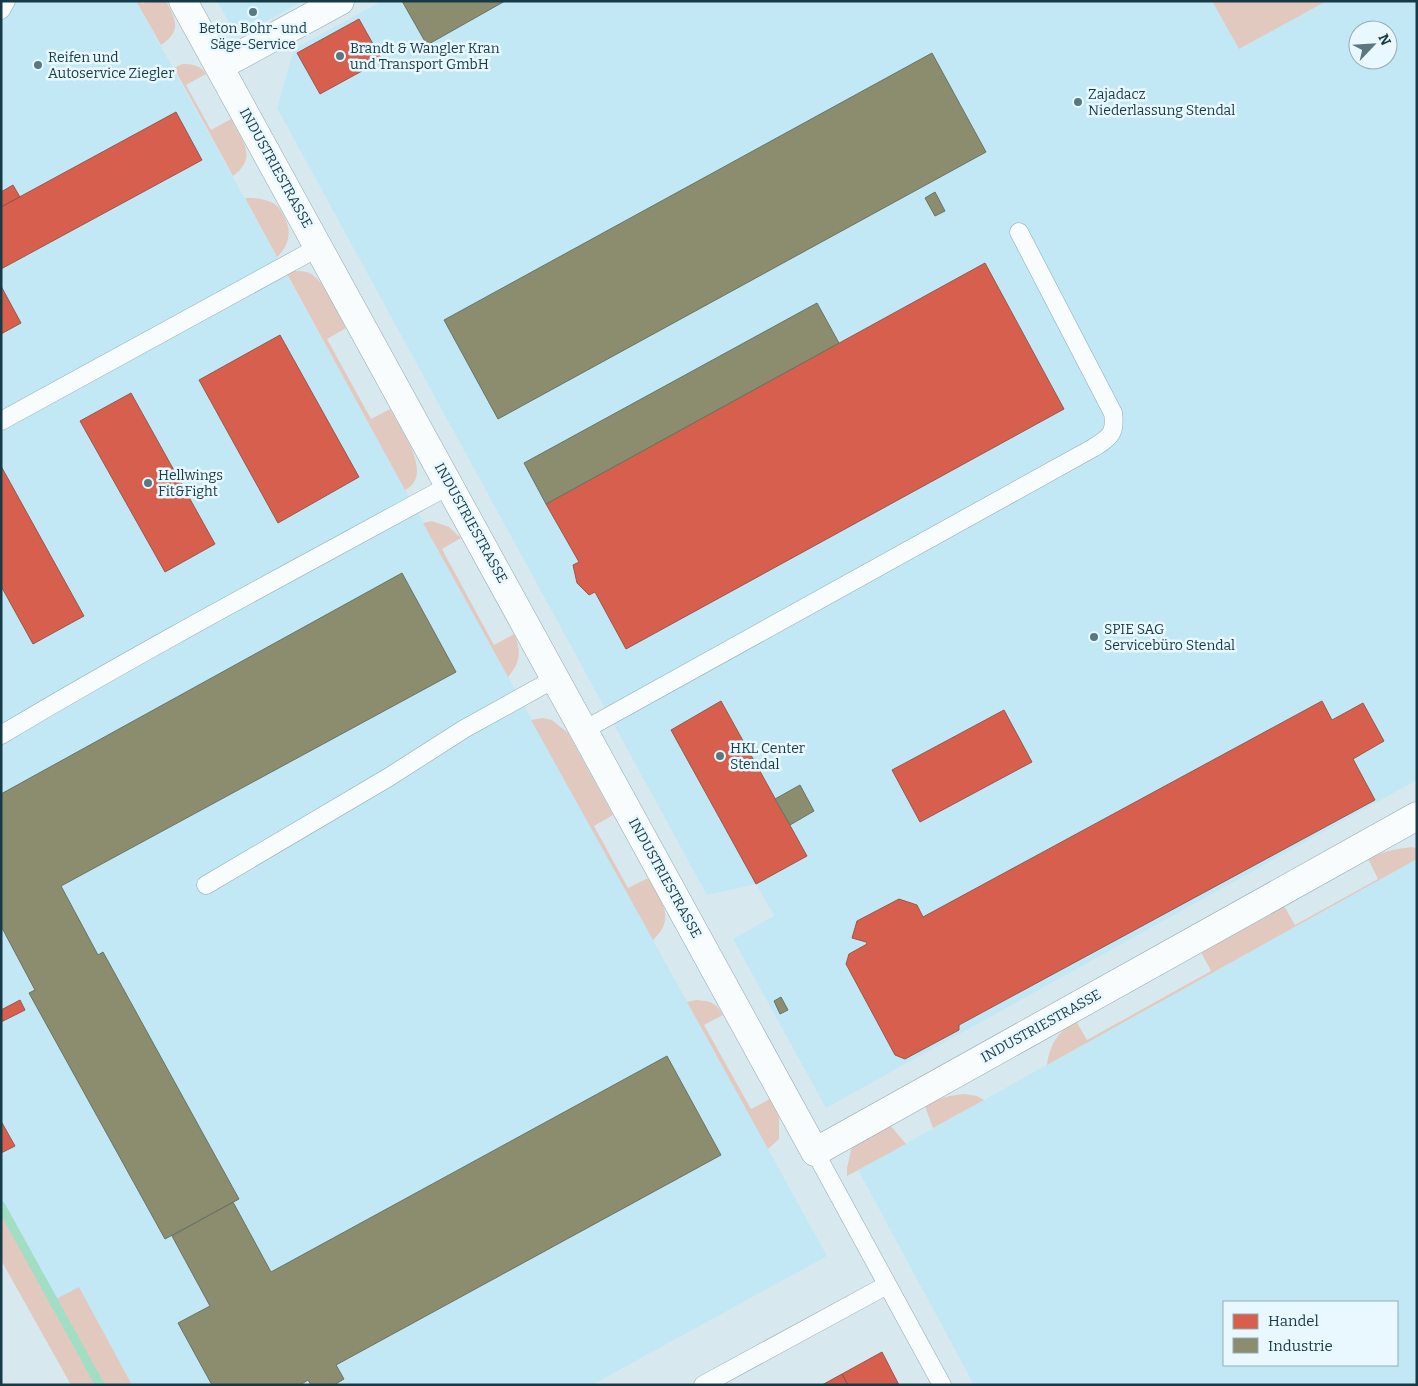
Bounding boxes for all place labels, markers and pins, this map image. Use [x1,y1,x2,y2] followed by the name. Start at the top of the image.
[247,6,259,18] marker: Beton Bohr- und Säge-Service
[199,20,307,53] place label: Beton Bohr- und Säge-Service
[350,40,500,73] place label: Brandt & Wangler Kran und Transport GmbH
[48,49,174,82] place label: Reifen und Autoservice Ziegler
[334,50,346,62] marker: Brandt & Wangler Kran und Transport GmbH
[32,59,44,71] marker: Reifen und Autoservice Ziegler
[1088,86,1235,119] place label: Zajadacz Niederlassung Stendal
[1072,96,1084,108] marker: Zajadacz Niederlassung Stendal
[158,467,223,500] place label: Hellwings Fit&Fight
[142,477,154,489] marker: Hellwings Fit&Fight
[1104,621,1235,654] place label: SPIE SAG Servicebüro Stendal
[1088,631,1100,643] marker: SPIE SAG Servicebüro Stendal
[730,740,805,773] place label: HKL Center Stendal
[714,750,726,762] marker: HKL Center Stendal

